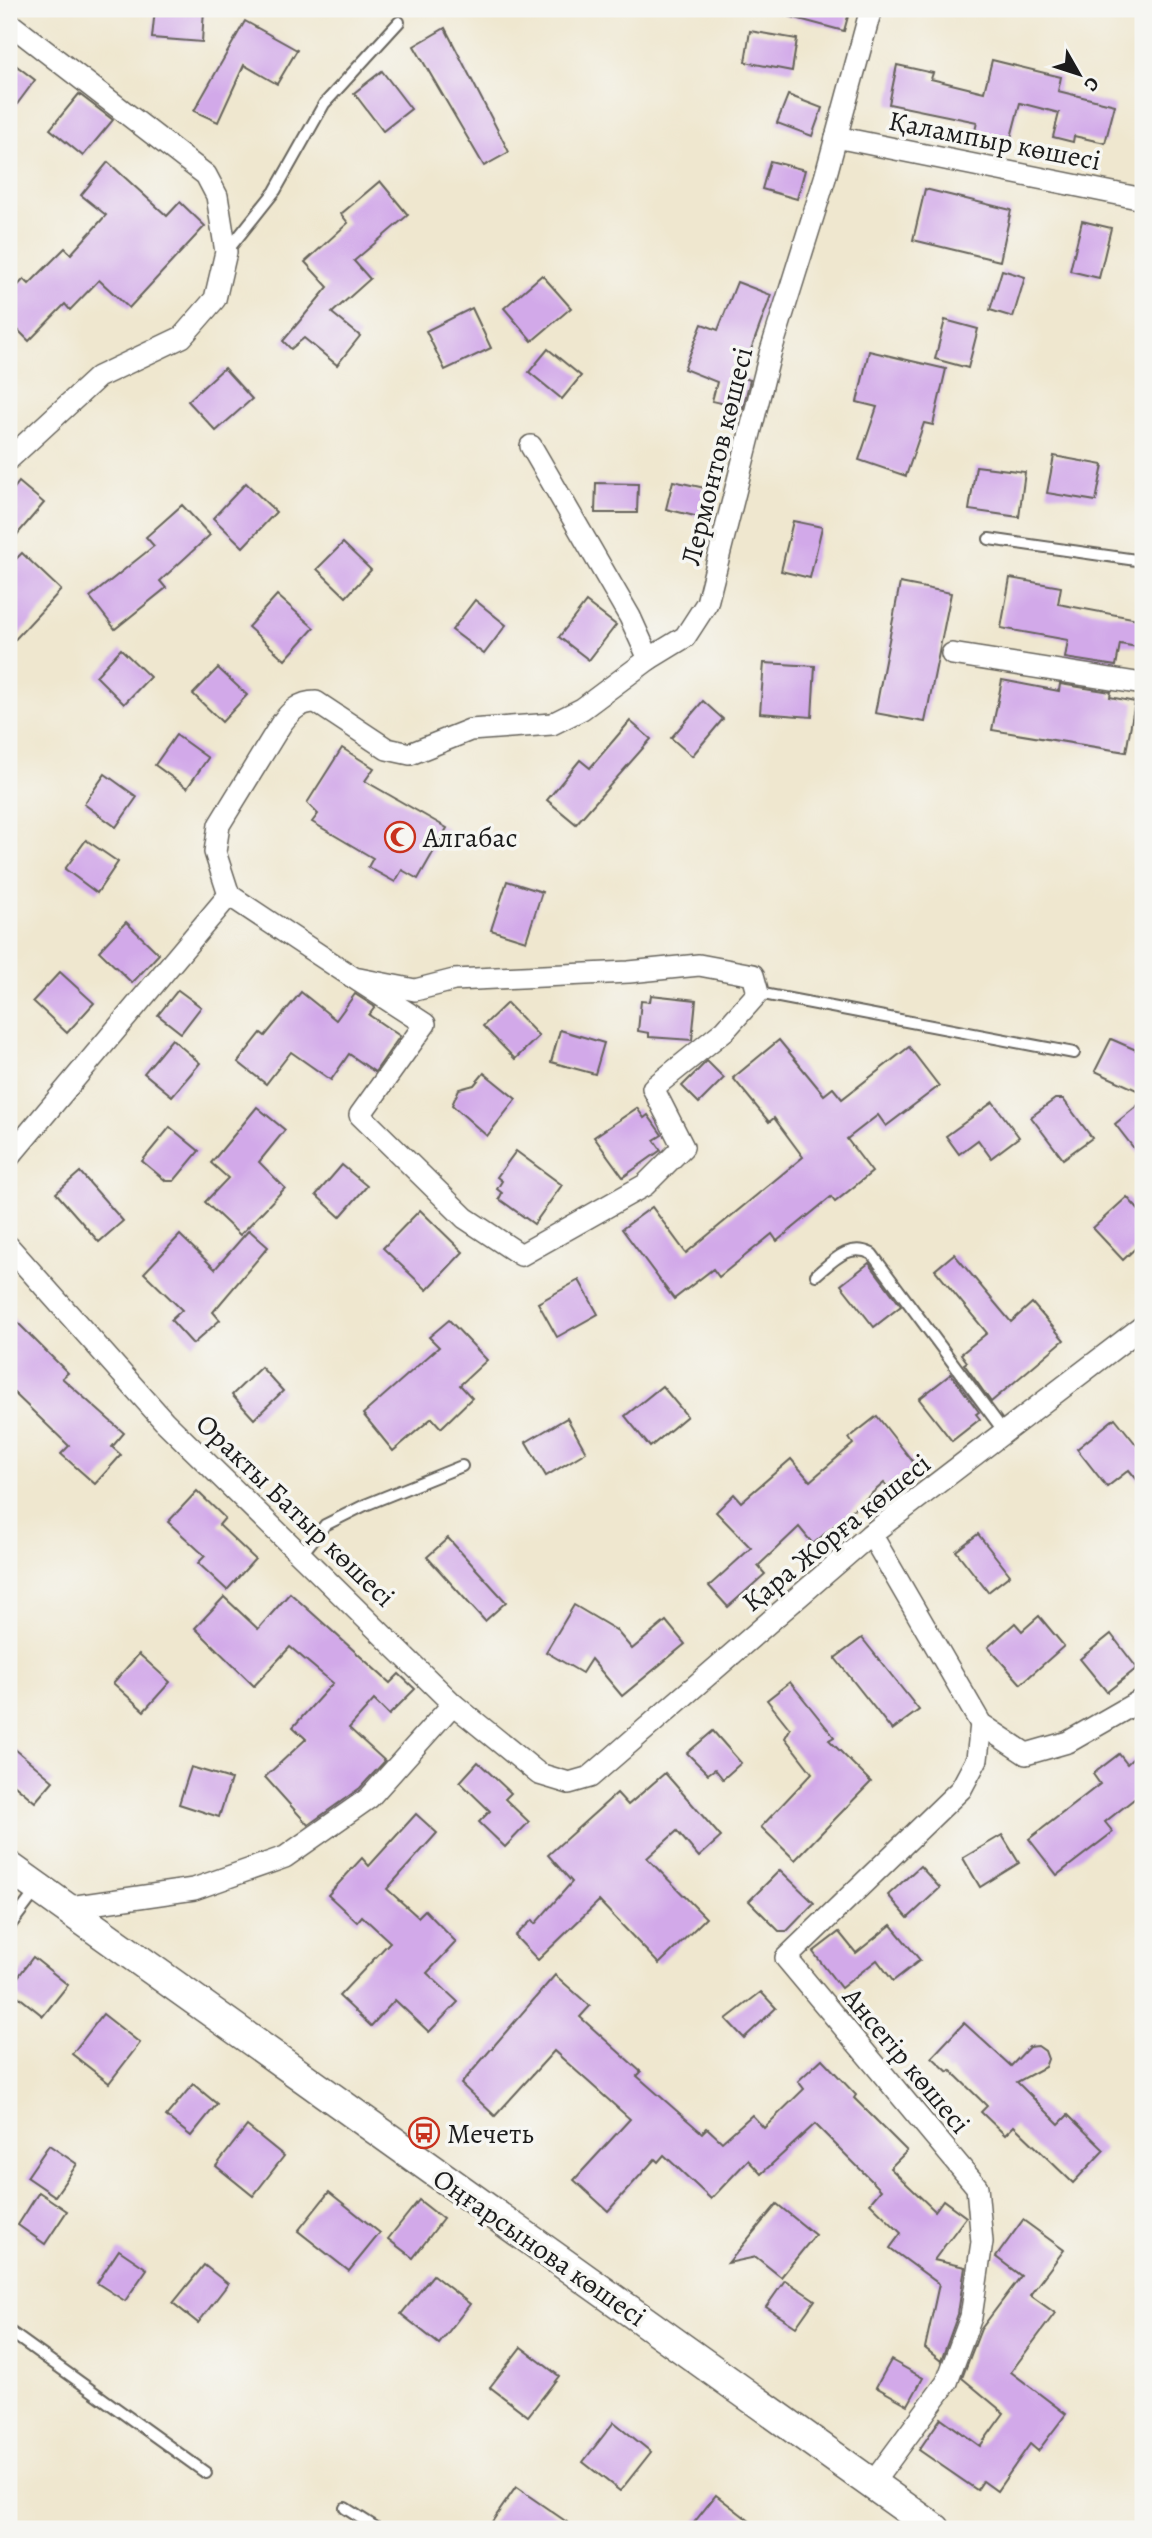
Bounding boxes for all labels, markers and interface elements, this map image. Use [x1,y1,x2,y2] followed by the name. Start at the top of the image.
[1044,38,1114,108] north arrow
[1078,71,1105,97] text: С
[886,102,1104,180] street label: Қалампыр көшесі
[671,343,762,569] street label: Лермонтов көшесі
[422,819,518,857] place label: Алгабас
[383,820,417,854] mosque icon: Алгабас
[187,1406,403,1616] street label: Оракты Батыр көшесі
[734,1445,939,1621] street label: Қара Жорға көшесі
[833,1979,979,2142] street label: Ансегір көшесі
[447,2115,534,2153] place label: Мечеть
[407,2116,441,2150] bus stop icon: Мечеть
[425,2160,654,2336] street label: Оңғарсынова көшесі

